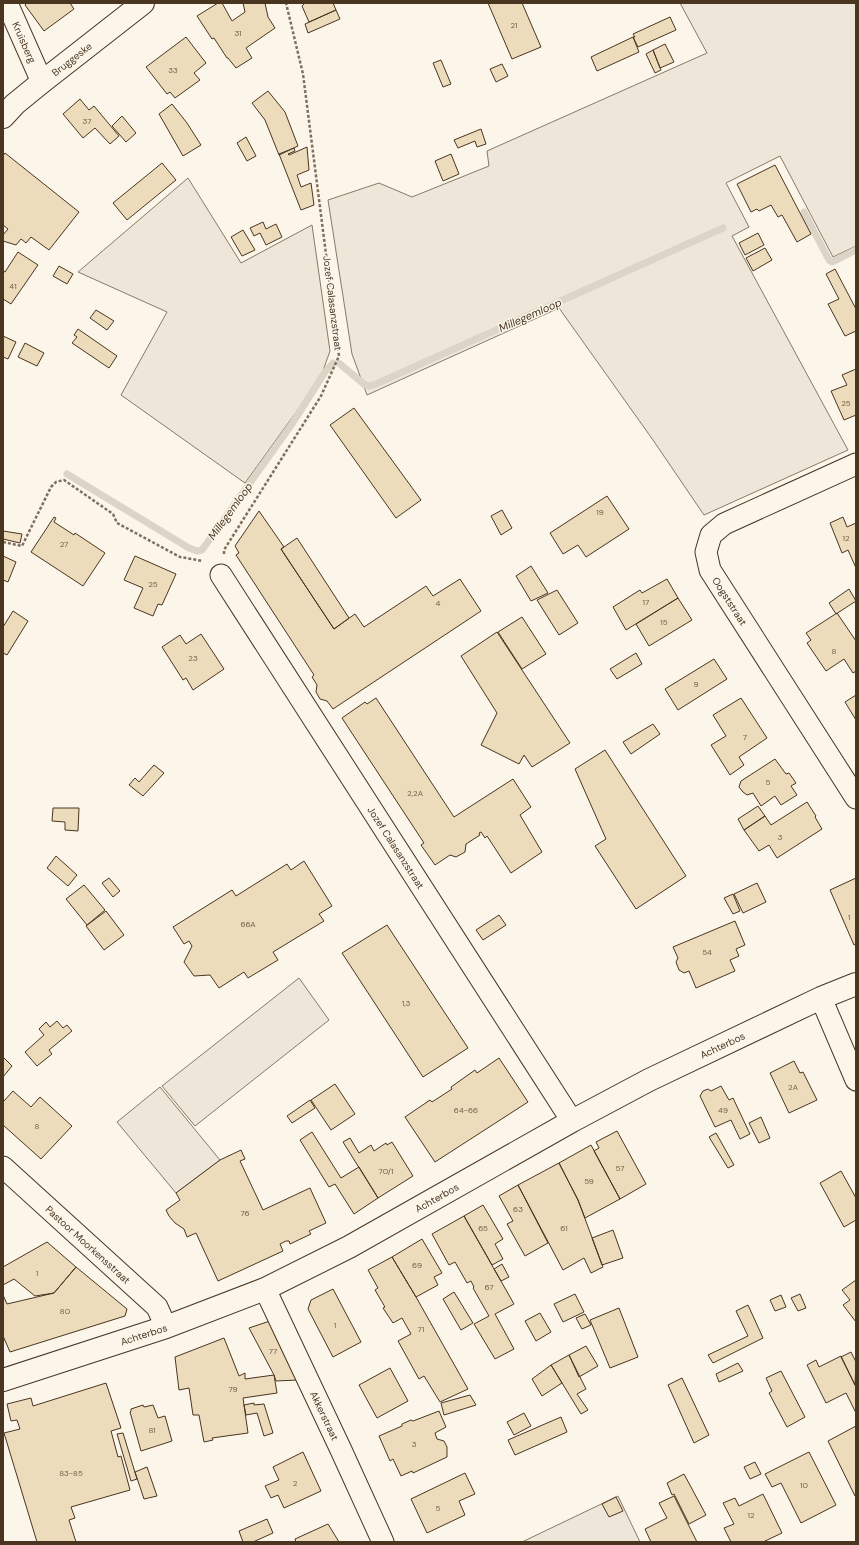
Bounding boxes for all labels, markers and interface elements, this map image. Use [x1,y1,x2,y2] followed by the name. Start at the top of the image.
[9,20,39,66] street label: Kruisberg
[510,20,518,30] house number: 21
[234,28,242,38] house number: 31
[49,39,95,79] street label: Bruggeske
[168,65,178,75] house number: 33
[83,116,91,126] house number: 37
[320,255,345,351] street label: Jozef Calasanzstraat
[9,281,17,291] house number: 41
[496,295,564,335] water label: Millegemloop
[841,398,851,408] house number: 25
[205,480,256,542] water label: Millegemloop
[596,507,604,517] house number: 19
[842,533,850,543] house number: 12
[60,539,68,549] house number: 27
[709,575,750,628] street label: Oogststraat
[148,579,158,589] house number: 25
[643,597,649,607] house number: 17
[436,598,441,608] house number: 4
[660,617,668,627] house number: 15
[832,646,837,656] house number: 8
[188,653,198,663] house number: 23
[693,679,699,689] house number: 9
[743,732,747,742] house number: 7
[766,777,771,787] house number: 5
[407,788,424,798] house number: 2,2A
[364,804,427,892] street label: Jozef Calasanzstraat
[778,832,783,842] house number: 3
[848,912,850,922] house number: 1
[240,919,256,929] house number: 66A
[702,947,712,957] house number: 54
[402,998,411,1008] house number: 1,3
[698,1029,747,1062] street label: Achterbos
[788,1082,799,1092] house number: 2A
[454,1105,478,1115] house number: 64-66
[718,1105,728,1115] house number: 49
[35,1121,40,1131] house number: 8
[615,1163,625,1173] house number: 57
[379,1166,393,1176] house number: 70/1
[584,1176,594,1186] house number: 59
[413,1180,461,1215] street label: Achterbos
[43,1203,133,1287] street label: Pastoor Moorkensstraat
[513,1204,523,1214] house number: 63
[240,1208,250,1218] house number: 76
[478,1223,488,1233] house number: 65
[560,1223,568,1233] house number: 61
[412,1260,422,1270] house number: 69
[36,1268,38,1278] house number: 1
[484,1282,494,1292] house number: 67
[60,1306,71,1316] house number: 80
[334,1320,336,1330] house number: 1
[119,1321,169,1348] street label: Achterbos
[418,1324,424,1334] house number: 71
[269,1346,277,1356] house number: 77
[228,1384,238,1394] house number: 79
[307,1389,342,1443] street label: Akkerstraat
[148,1425,156,1435] house number: 81
[412,1439,417,1449] house number: 3
[59,1468,83,1478] house number: 83-85
[293,1478,298,1488] house number: 2
[800,1480,809,1490] house number: 10
[436,1503,441,1513] house number: 5
[747,1510,755,1520] house number: 12

